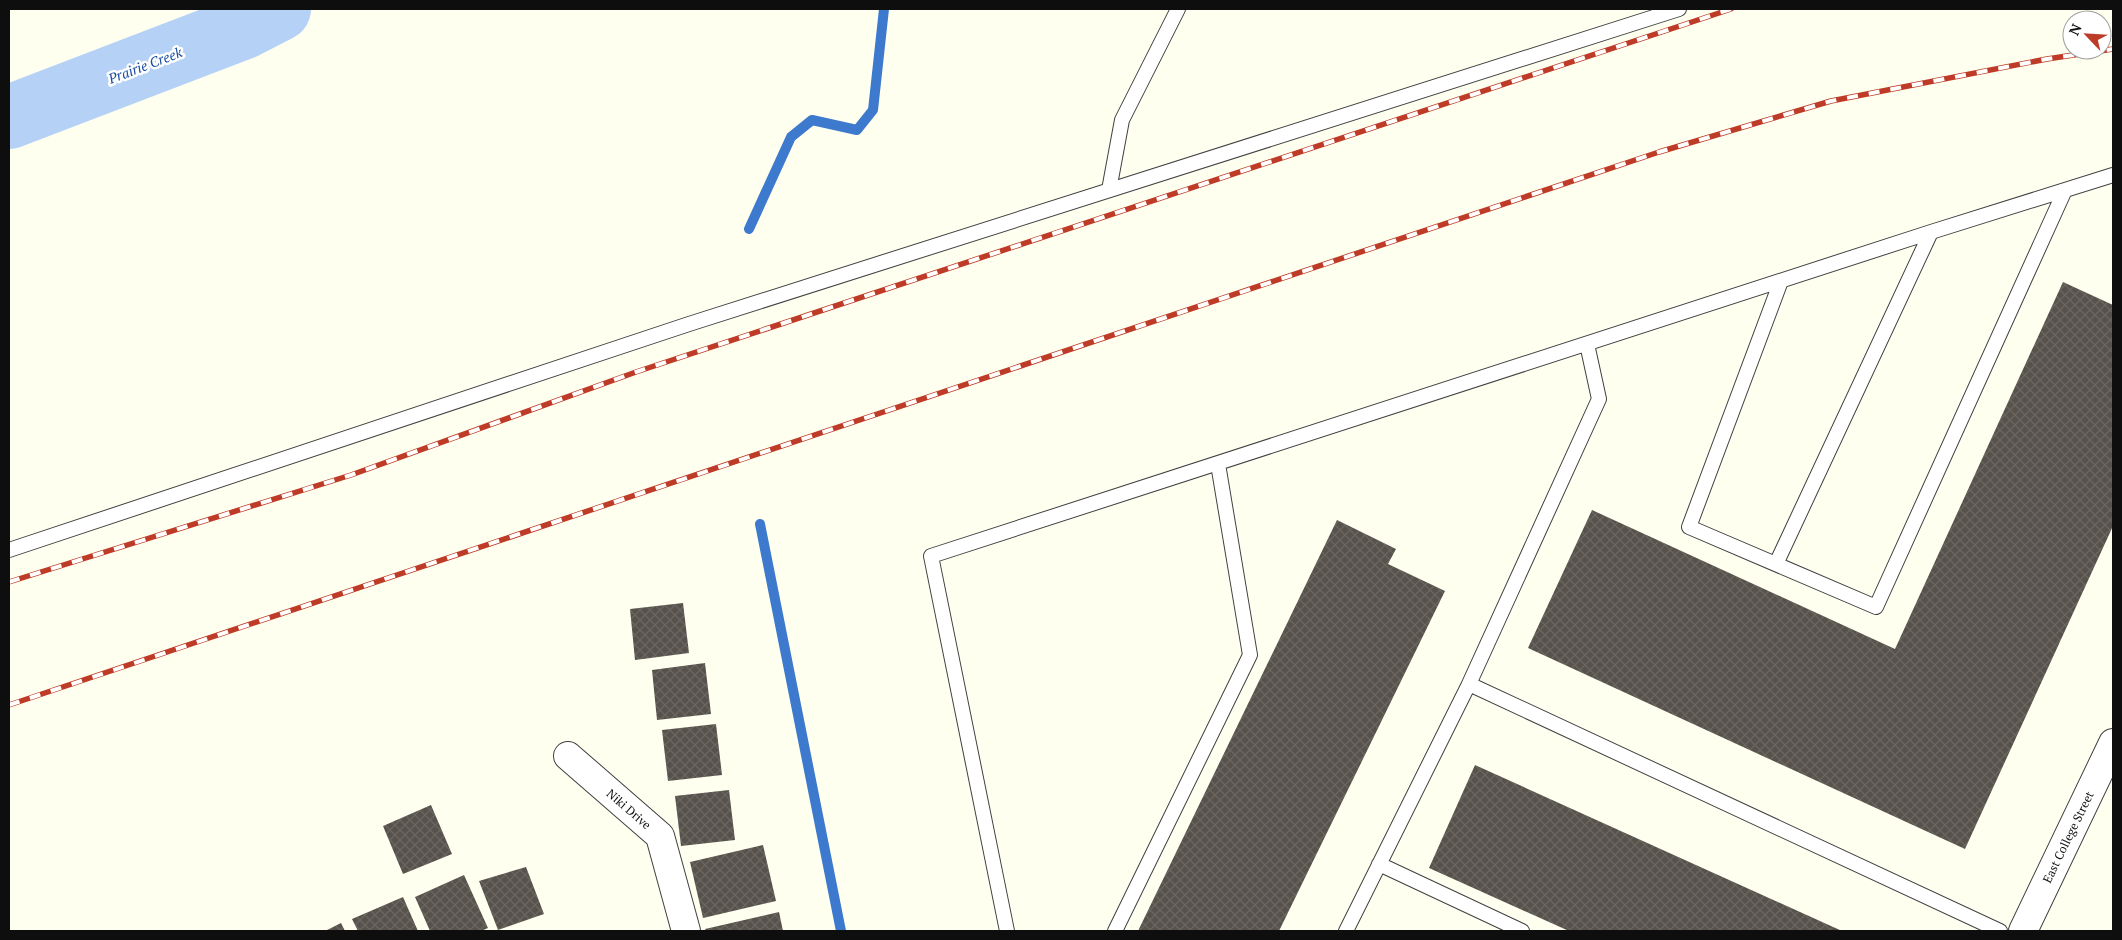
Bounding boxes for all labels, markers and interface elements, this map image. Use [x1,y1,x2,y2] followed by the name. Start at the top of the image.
[2062,10,2112,60] north arrow
[2064,20,2086,38] text: N
[104,42,185,88] water label: Prairie Creek
[604,786,654,832] street label: Niki Drive
[2039,788,2097,885] street label: East College Street

